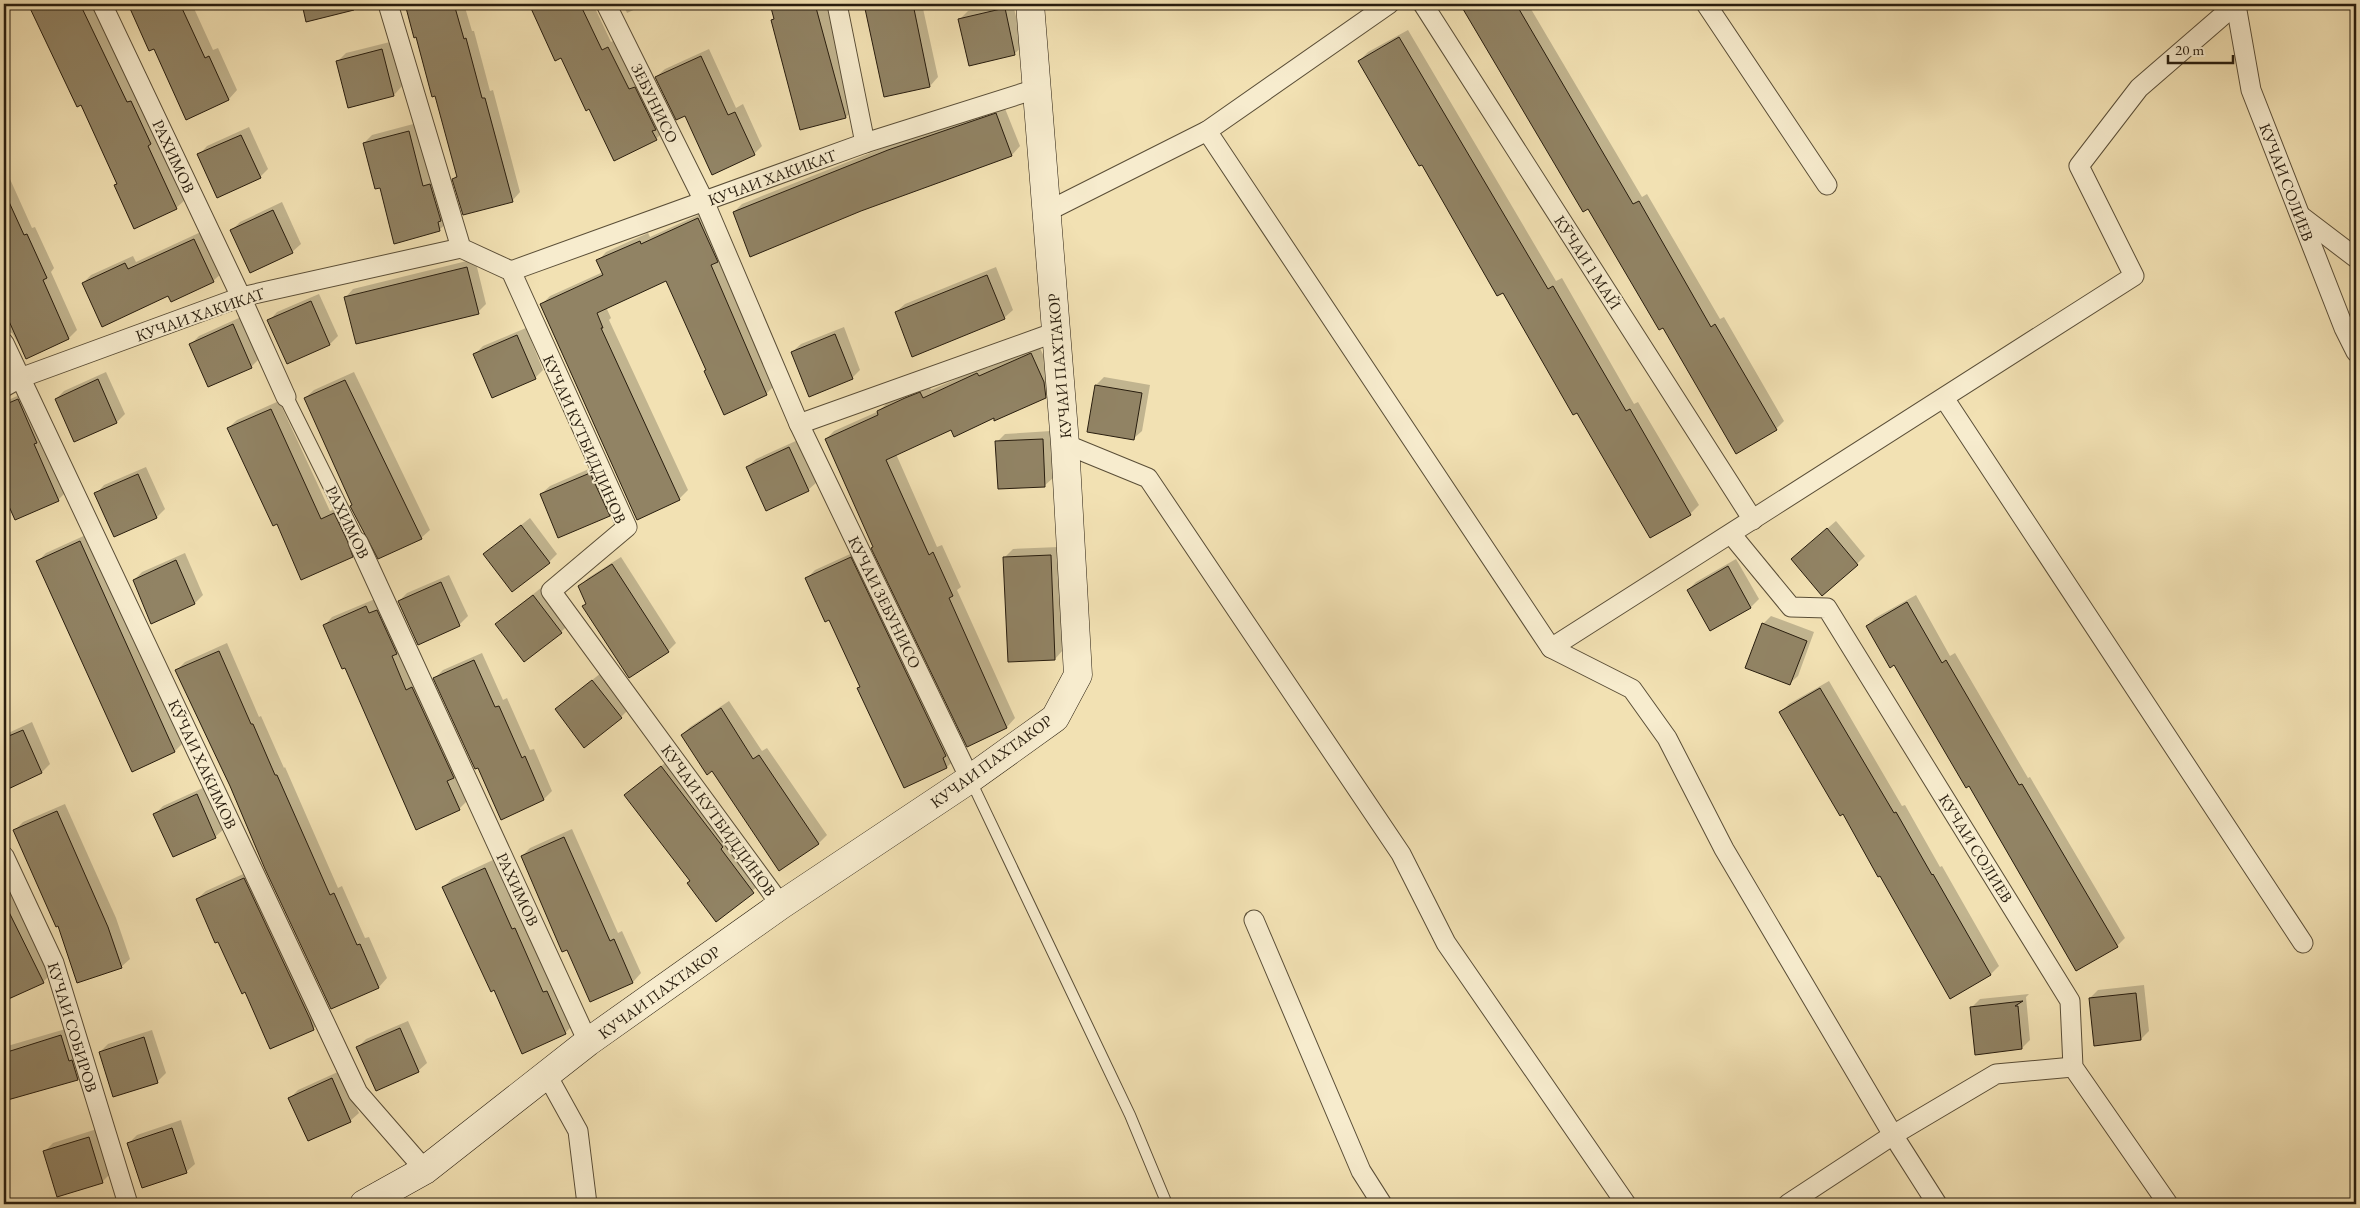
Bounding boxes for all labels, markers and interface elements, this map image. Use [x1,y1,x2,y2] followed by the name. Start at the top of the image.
[2168,32,2232,64] scale bar
[2175,40,2204,59] text: 20 m
[626,60,683,147] street label: ЗЕБУНИСО
[147,116,200,196] street label: РАХИМОВ
[2254,120,2319,244] street label: КУЧАИ СОЛИЕВ
[705,144,840,210] street label: КУЧАИ ХАКИКАТ
[1549,211,1626,313] street label: КӮЧАИ 1 МАЙ
[133,282,268,346] street label: КУЧАИ ХАКИКАТ
[1043,292,1076,439] street label: КУЧАИ ПАХТАКОР
[538,352,631,527] street label: КУЧАИ КУТБИДДИНОВ
[321,482,374,562] street label: РАХИМОВ
[843,533,926,672] street label: КУЧАИ ЗЕБУНИСО
[163,696,242,832] street label: КӮЧАИ ХАКИМОВ
[926,710,1057,813] street label: КУЧАИ ПАХТАКОР
[656,740,781,900] street label: КУЧАИ КУТБИДДИНОВ
[1934,790,2017,907] street label: КУЧАИ СОЛИЕВ
[491,849,544,929] street label: РАХИМОВ
[594,941,725,1044] street label: КУЧАИ ПАХТАКОР
[43,960,102,1095] street label: КУЧАИ СОБИРОВ

